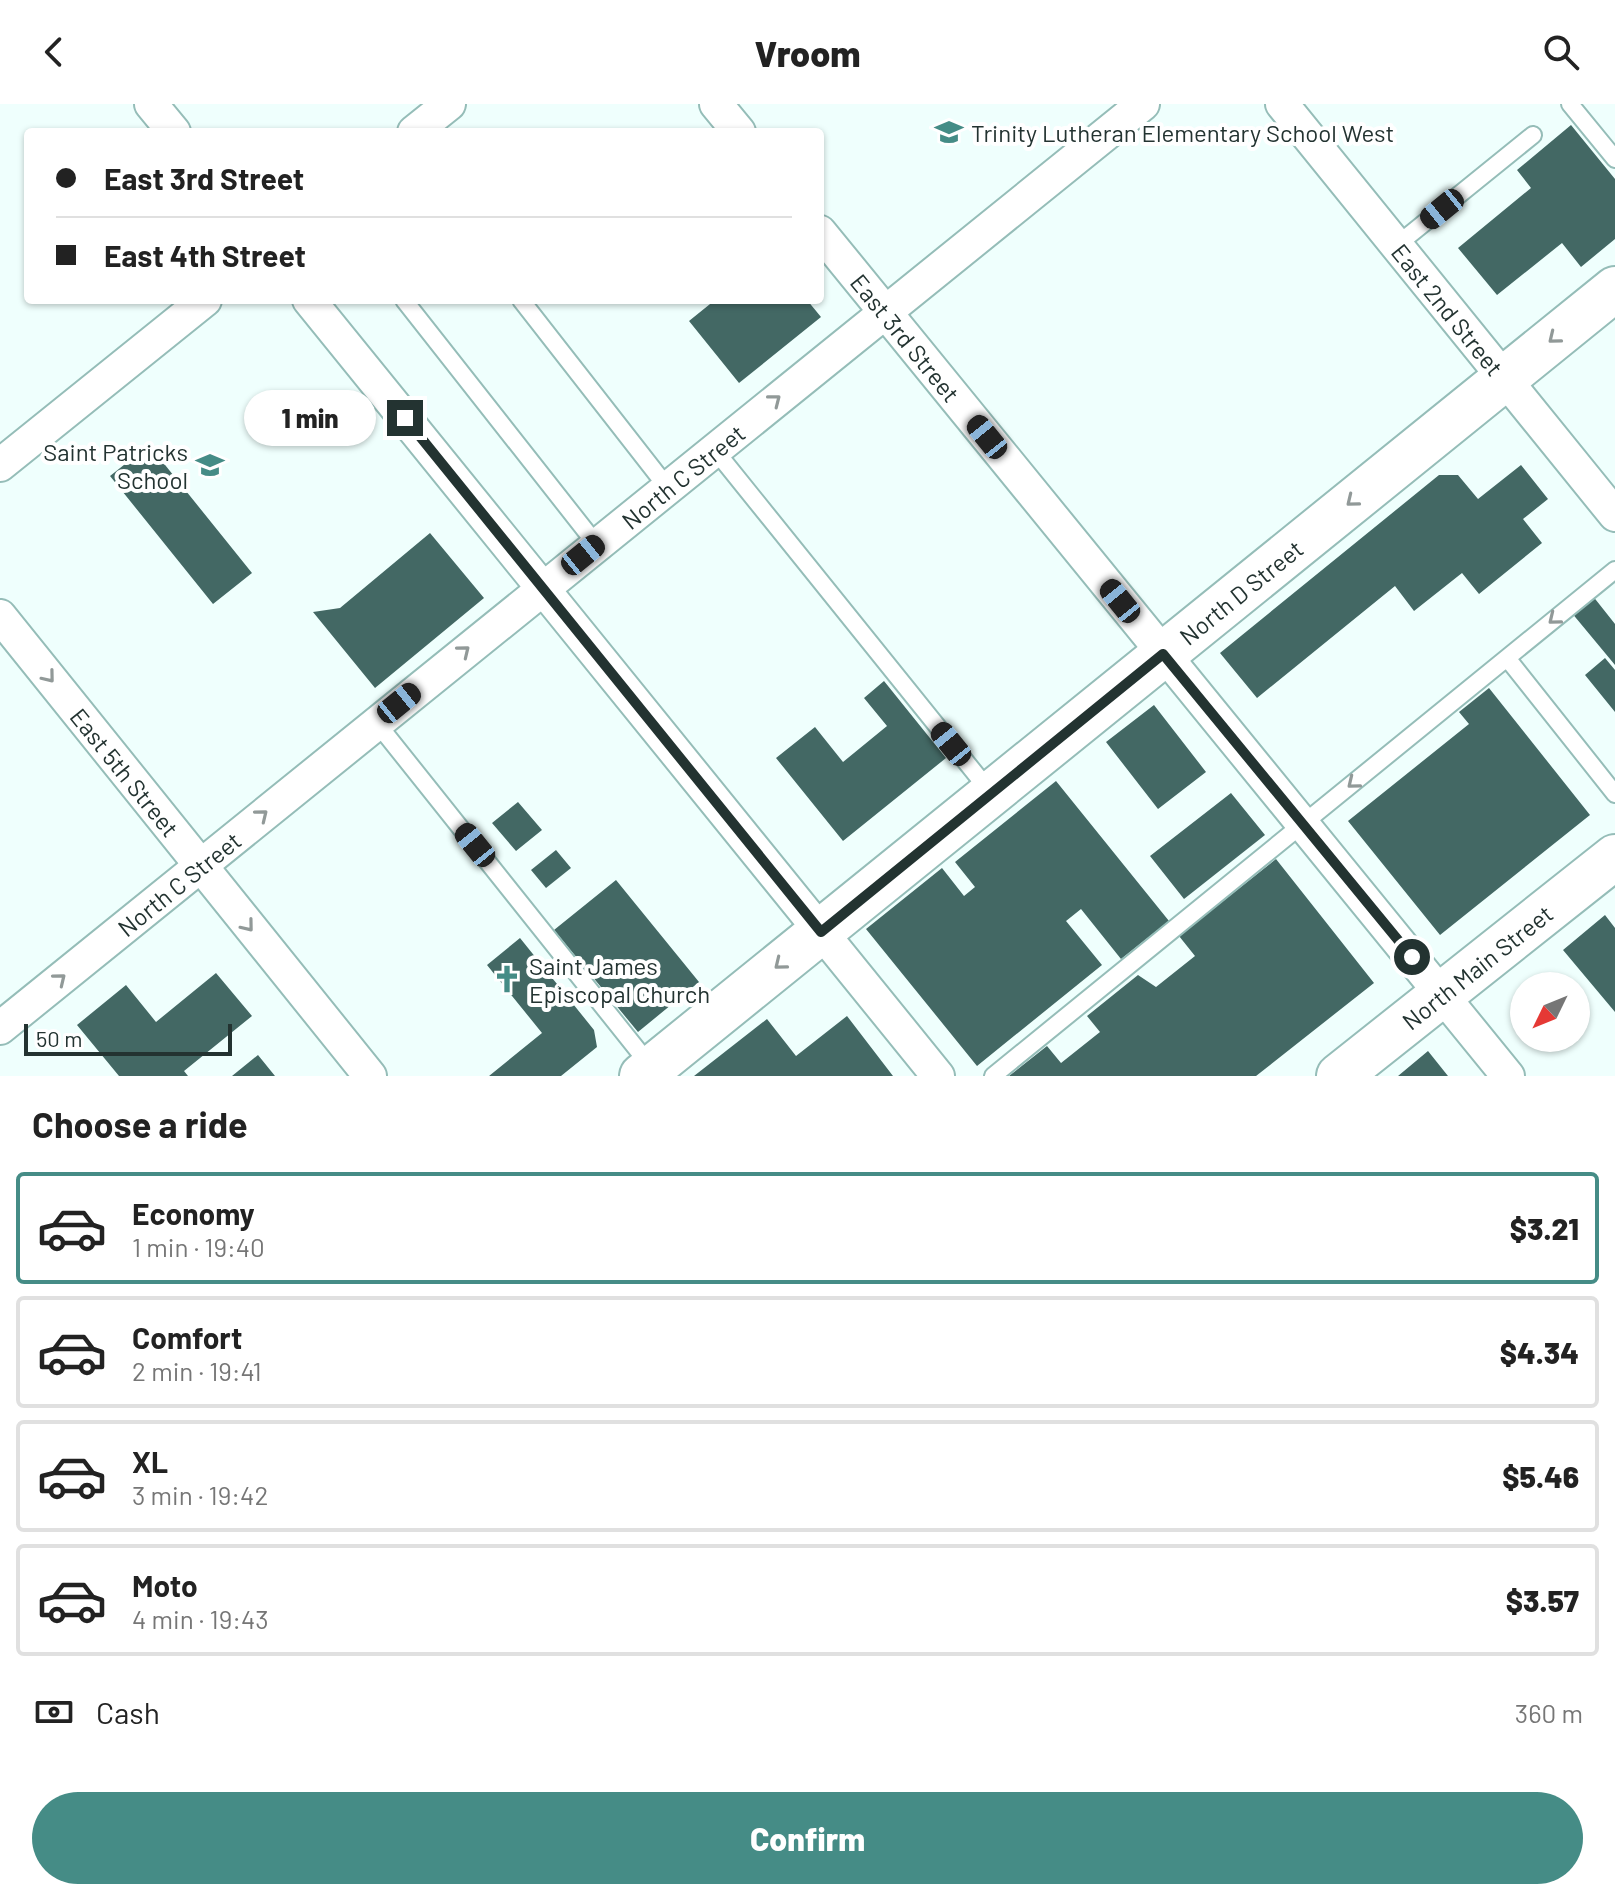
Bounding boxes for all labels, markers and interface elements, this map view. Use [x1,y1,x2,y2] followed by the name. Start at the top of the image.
[32,30,76,74] icon: back
[1539,30,1583,74] icon: search
[754,31,861,74] text: Vroom
[934,117,964,147] school or university icon: Trinity Lutheran Elementary School West
[971,118,1394,147] place label: Trinity Lutheran Elementary School West
[104,160,304,196] text: East 3rd Street
[1416,185,1468,233] car
[104,237,306,273] text: East 4th Street
[1386,237,1510,381] street label: East 2nd Street
[845,268,967,407] street label: East 3rd Street
[1549,328,1563,343] one-way arrow
[245,390,377,446] callout: 1 min
[766,395,780,410] one-way arrow
[387,400,423,436] route end
[281,402,339,433] text: 1 min
[963,411,1011,463] car
[615,418,750,534] street label: North C Street
[43,437,188,494] place label: Saint Patricks School
[195,450,225,480] school or university icon: Saint Patricks School
[1346,492,1361,506] one-way arrow
[557,531,609,579] car
[1173,533,1308,650] street label: North D Street
[1096,575,1144,627] car
[1549,609,1564,624] one-way arrow
[455,646,469,661] one-way arrow
[39,668,53,683] one-way arrow
[373,679,425,727] car
[65,702,186,842] street label: East 5th Street
[927,718,975,770] car
[1348,773,1362,788] one-way arrow
[253,810,268,824] one-way arrow
[451,819,499,871] car
[111,825,246,942] street label: North C Street
[1396,898,1558,1035] street label: North Main Street
[238,917,253,931] one-way arrow
[1394,939,1430,975] route start
[529,951,710,1008] place label: Saint James Episcopal Church
[774,955,789,969] one-way arrow
[492,964,522,994] church icon: Saint James Episcopal Church
[1510,972,1590,1052] north arrow
[1510,972,1590,1052] map controls
[51,974,65,989] one-way arrow
[24,1020,232,1056] scale bar
[36,1025,82,1051] text: 50 m
[32,1102,248,1145] text: Choose a ride
[36,1192,108,1264] icon: car
[132,1195,255,1231] text: Economy
[1510,1210,1579,1246] text: $3.21
[132,1231,265,1262] text: 1 min · 19:40
[36,1316,108,1388] icon: car
[132,1319,242,1355] text: Comfort
[1500,1334,1579,1370] text: $4.34
[132,1355,262,1386] text: 2 min · 19:41
[36,1440,108,1512] icon: car
[132,1443,168,1479] text: XL
[1502,1458,1579,1494] text: $5.46
[132,1479,268,1510] text: 3 min · 19:42
[36,1564,108,1636] icon: car
[132,1567,198,1603] text: Moto
[1506,1582,1579,1618] text: $3.57
[132,1603,269,1634] text: 4 min · 19:43
[32,1690,76,1734] icon: cash
[96,1694,160,1730] text: Cash
[1515,1697,1583,1728] text: 360 m
[32,1792,1583,1884] button: Confirm

